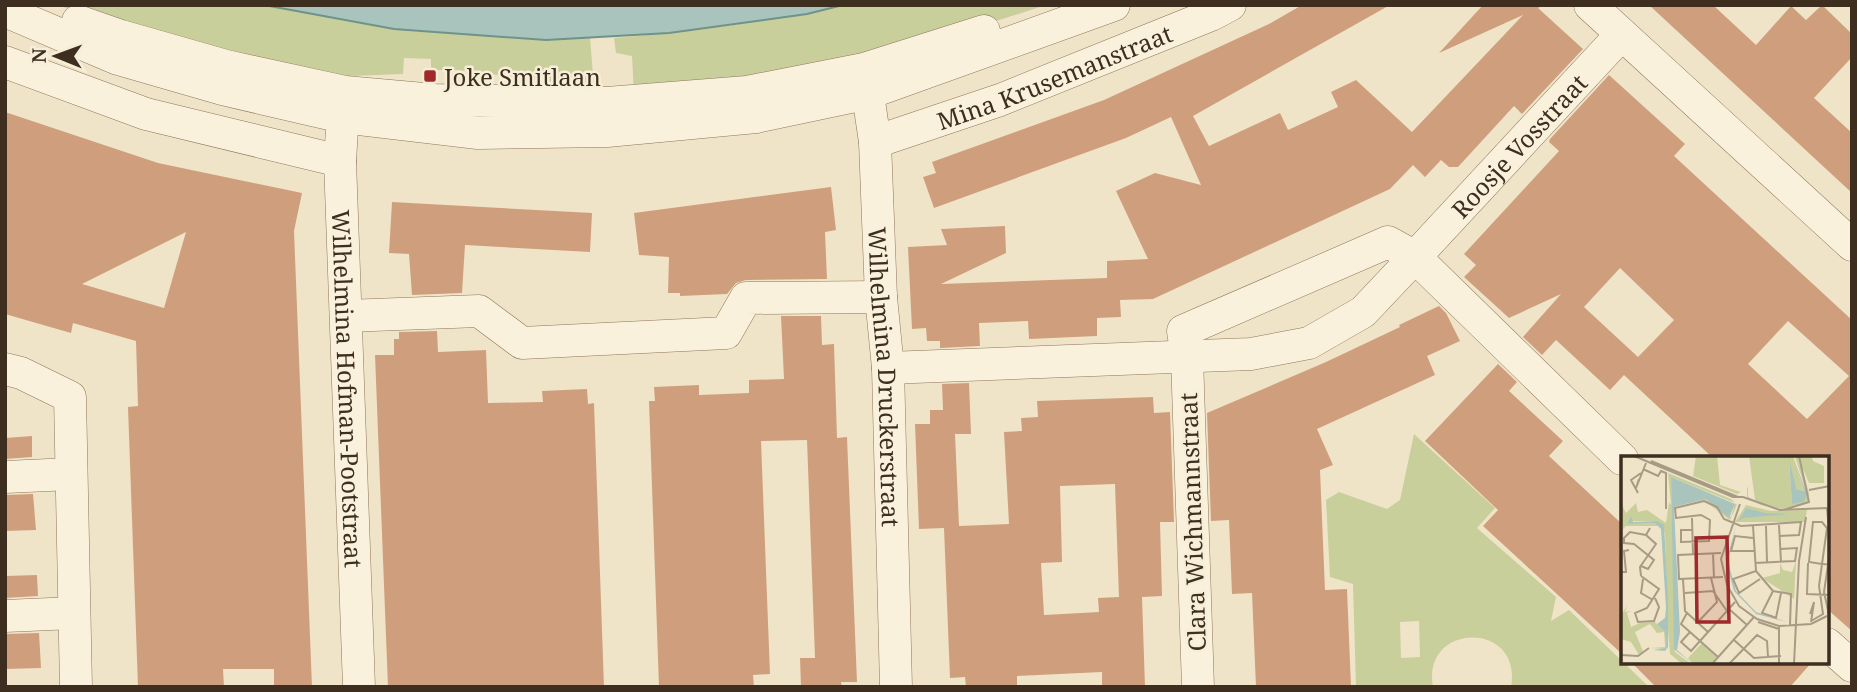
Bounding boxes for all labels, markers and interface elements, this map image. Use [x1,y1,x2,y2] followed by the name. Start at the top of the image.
[932,16,1177,137] street label: Mina Krusemanstraat
[21,21,91,91] north arrow
[26,48,52,63] text: N
[443,60,601,93] place label: Joke Smitlaan
[1443,66,1594,225] street label: Roosje Vosstraat
[422,68,438,84] marker: Joke Smitlaan
[325,209,371,569] street label: Wilhelmina Hofman-Pootstraat
[862,226,908,527] street label: Wilhelmina Druckerstraat
[1171,392,1213,652] street label: Clara Wichmannstraat
[1621,456,1829,664] inset map

